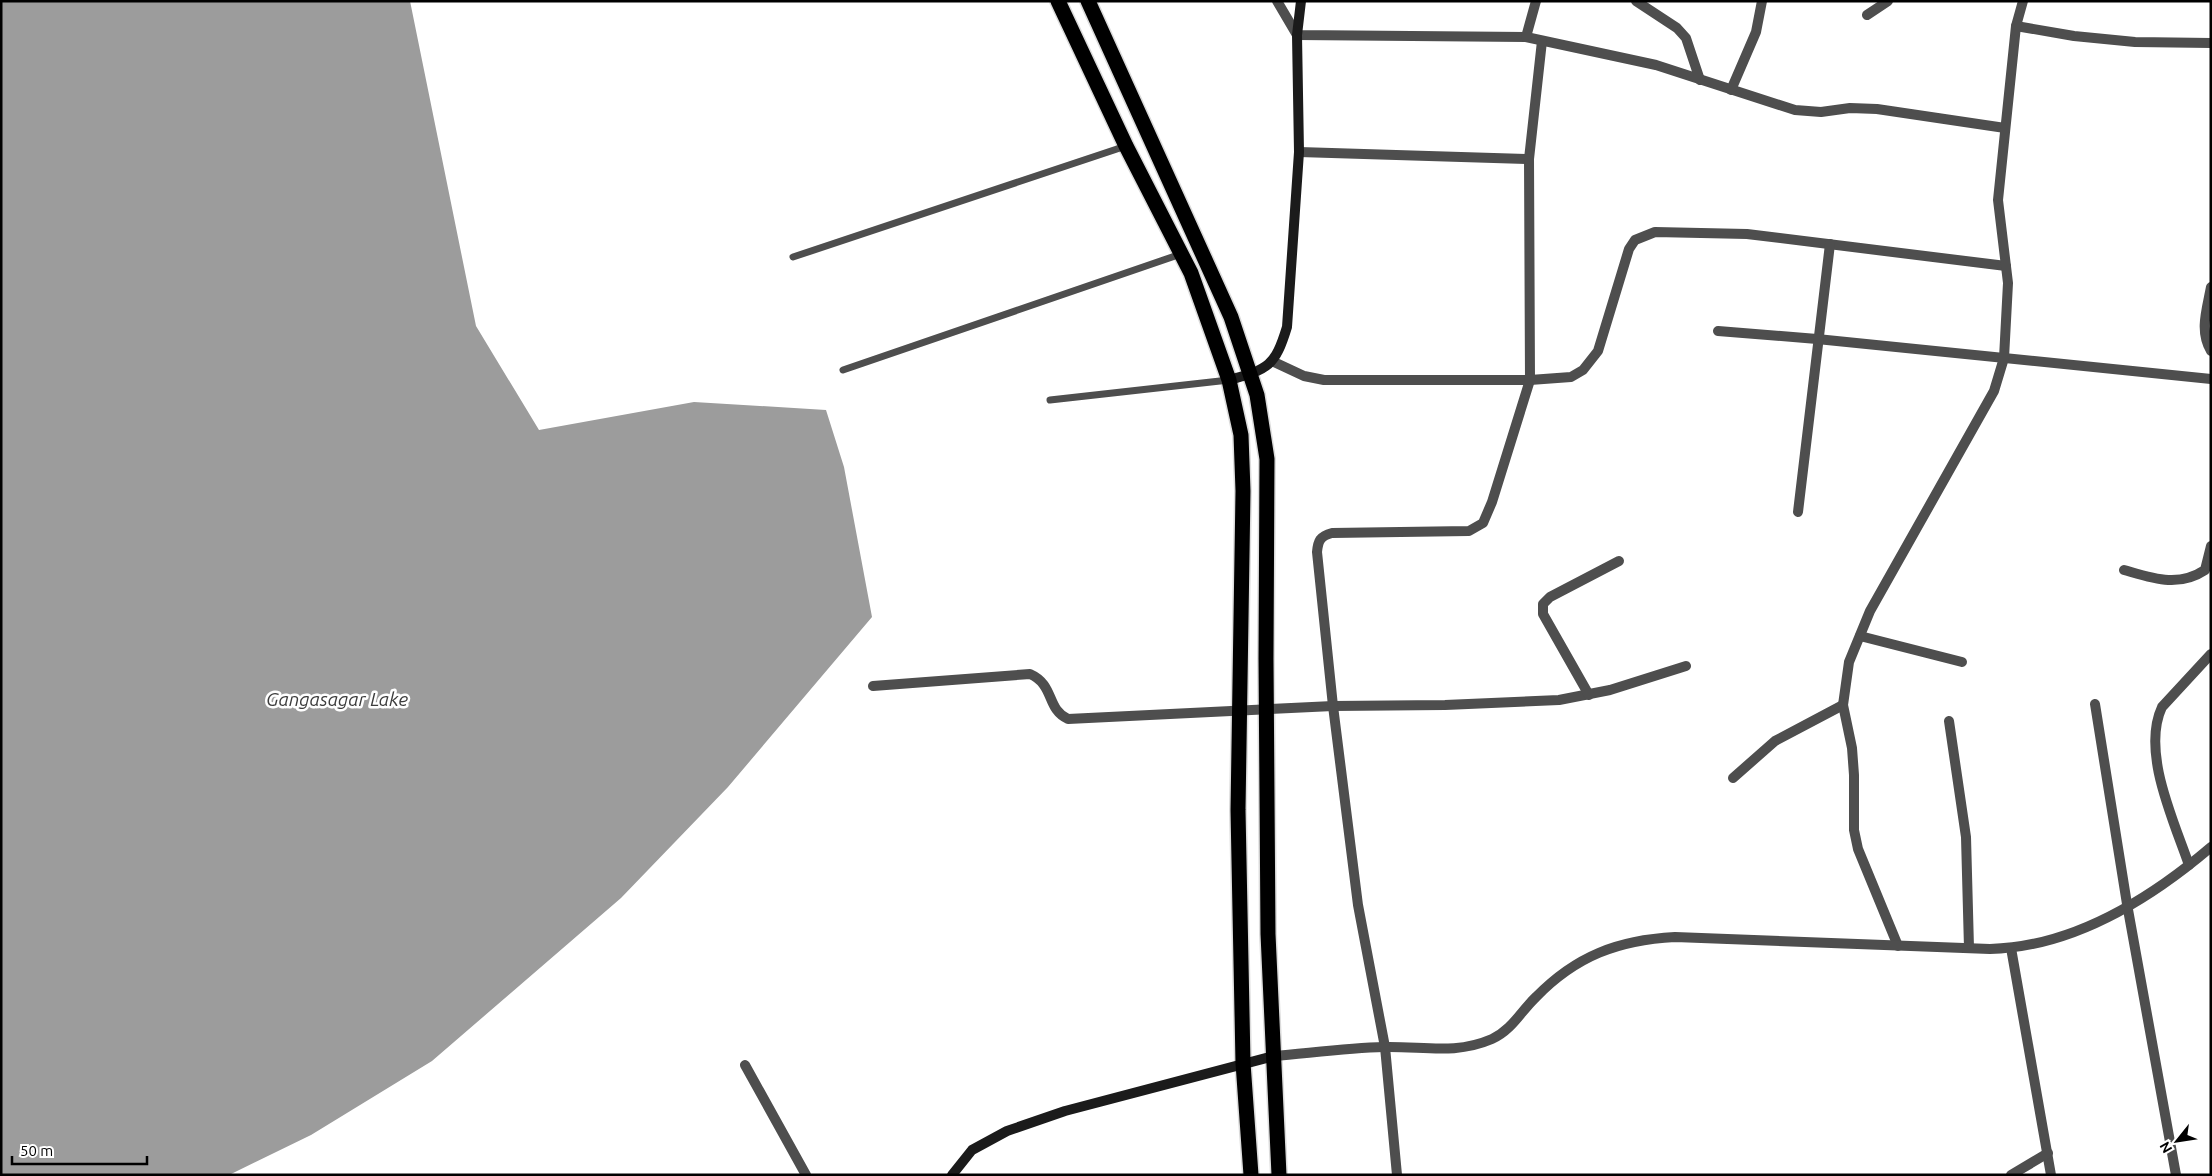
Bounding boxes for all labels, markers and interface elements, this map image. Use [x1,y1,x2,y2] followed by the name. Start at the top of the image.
[266,688,408,710] water label: Gangasagar Lake
[2152,1116,2202,1166] north arrow
[12,1134,148,1166] scale bar
[2156,1139,2175,1156] text: N
[20,1142,53,1159] text: 50 m

